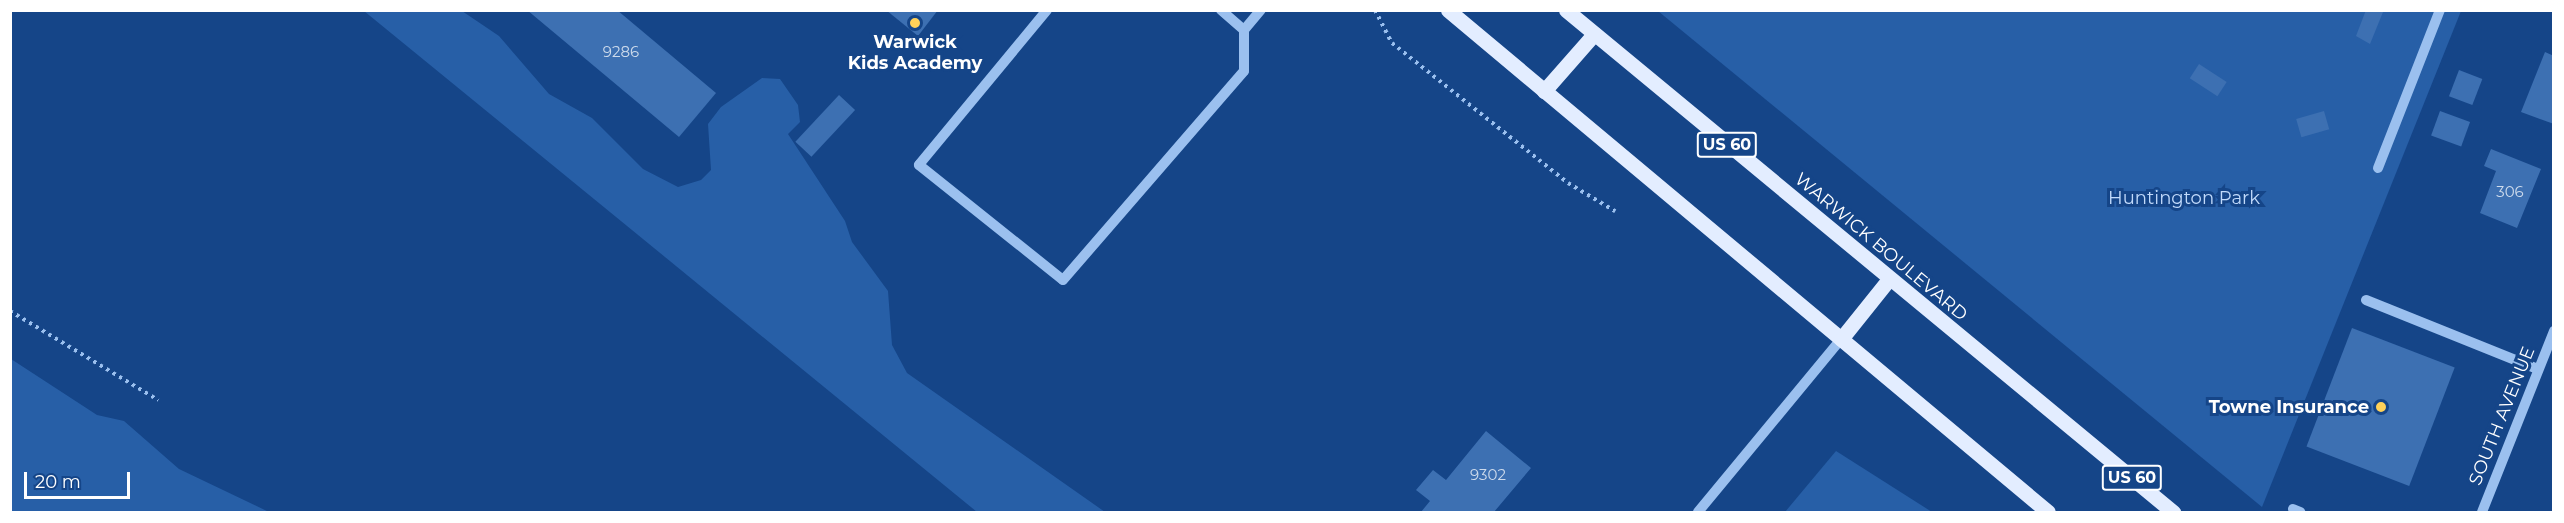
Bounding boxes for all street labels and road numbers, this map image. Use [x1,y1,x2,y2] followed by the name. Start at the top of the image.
[1696,132,1758,158] road number: US 60
[1790,168,1972,326] street label: WARWICK BOULEVARD
[2464,344,2540,488] street label: SOUTH AVENUE
[2100,465,2164,491] road number: US 60

